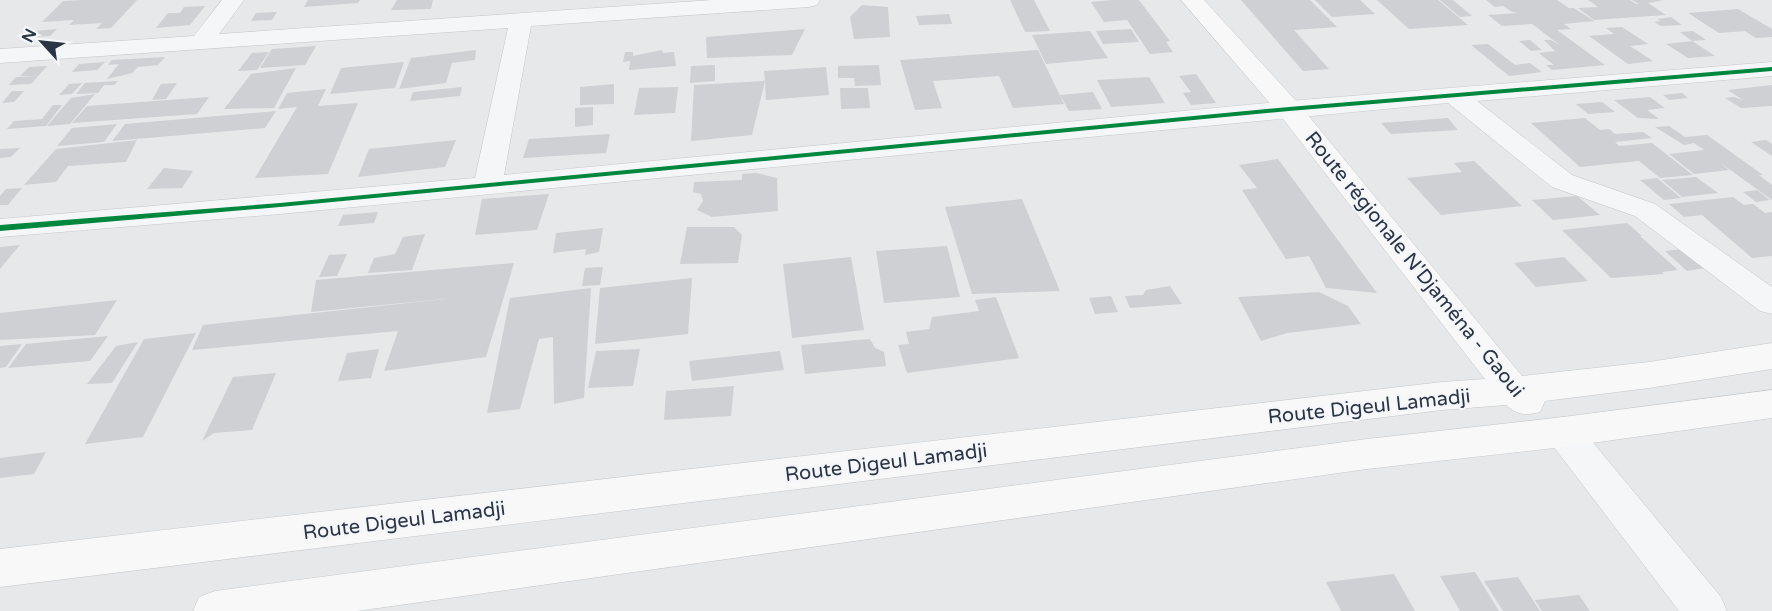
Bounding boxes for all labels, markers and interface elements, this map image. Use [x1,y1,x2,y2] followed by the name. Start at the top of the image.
[12,12,72,72] north arrow
[18,25,41,46] text: N
[1299,127,1529,402] street label: Route régionale N'Djaména - Gaoui
[1267,384,1472,430] street label: Route Digeul Lamadji
[784,439,989,487] street label: Route Digeul Lamadji
[302,497,507,545] street label: Route Digeul Lamadji

